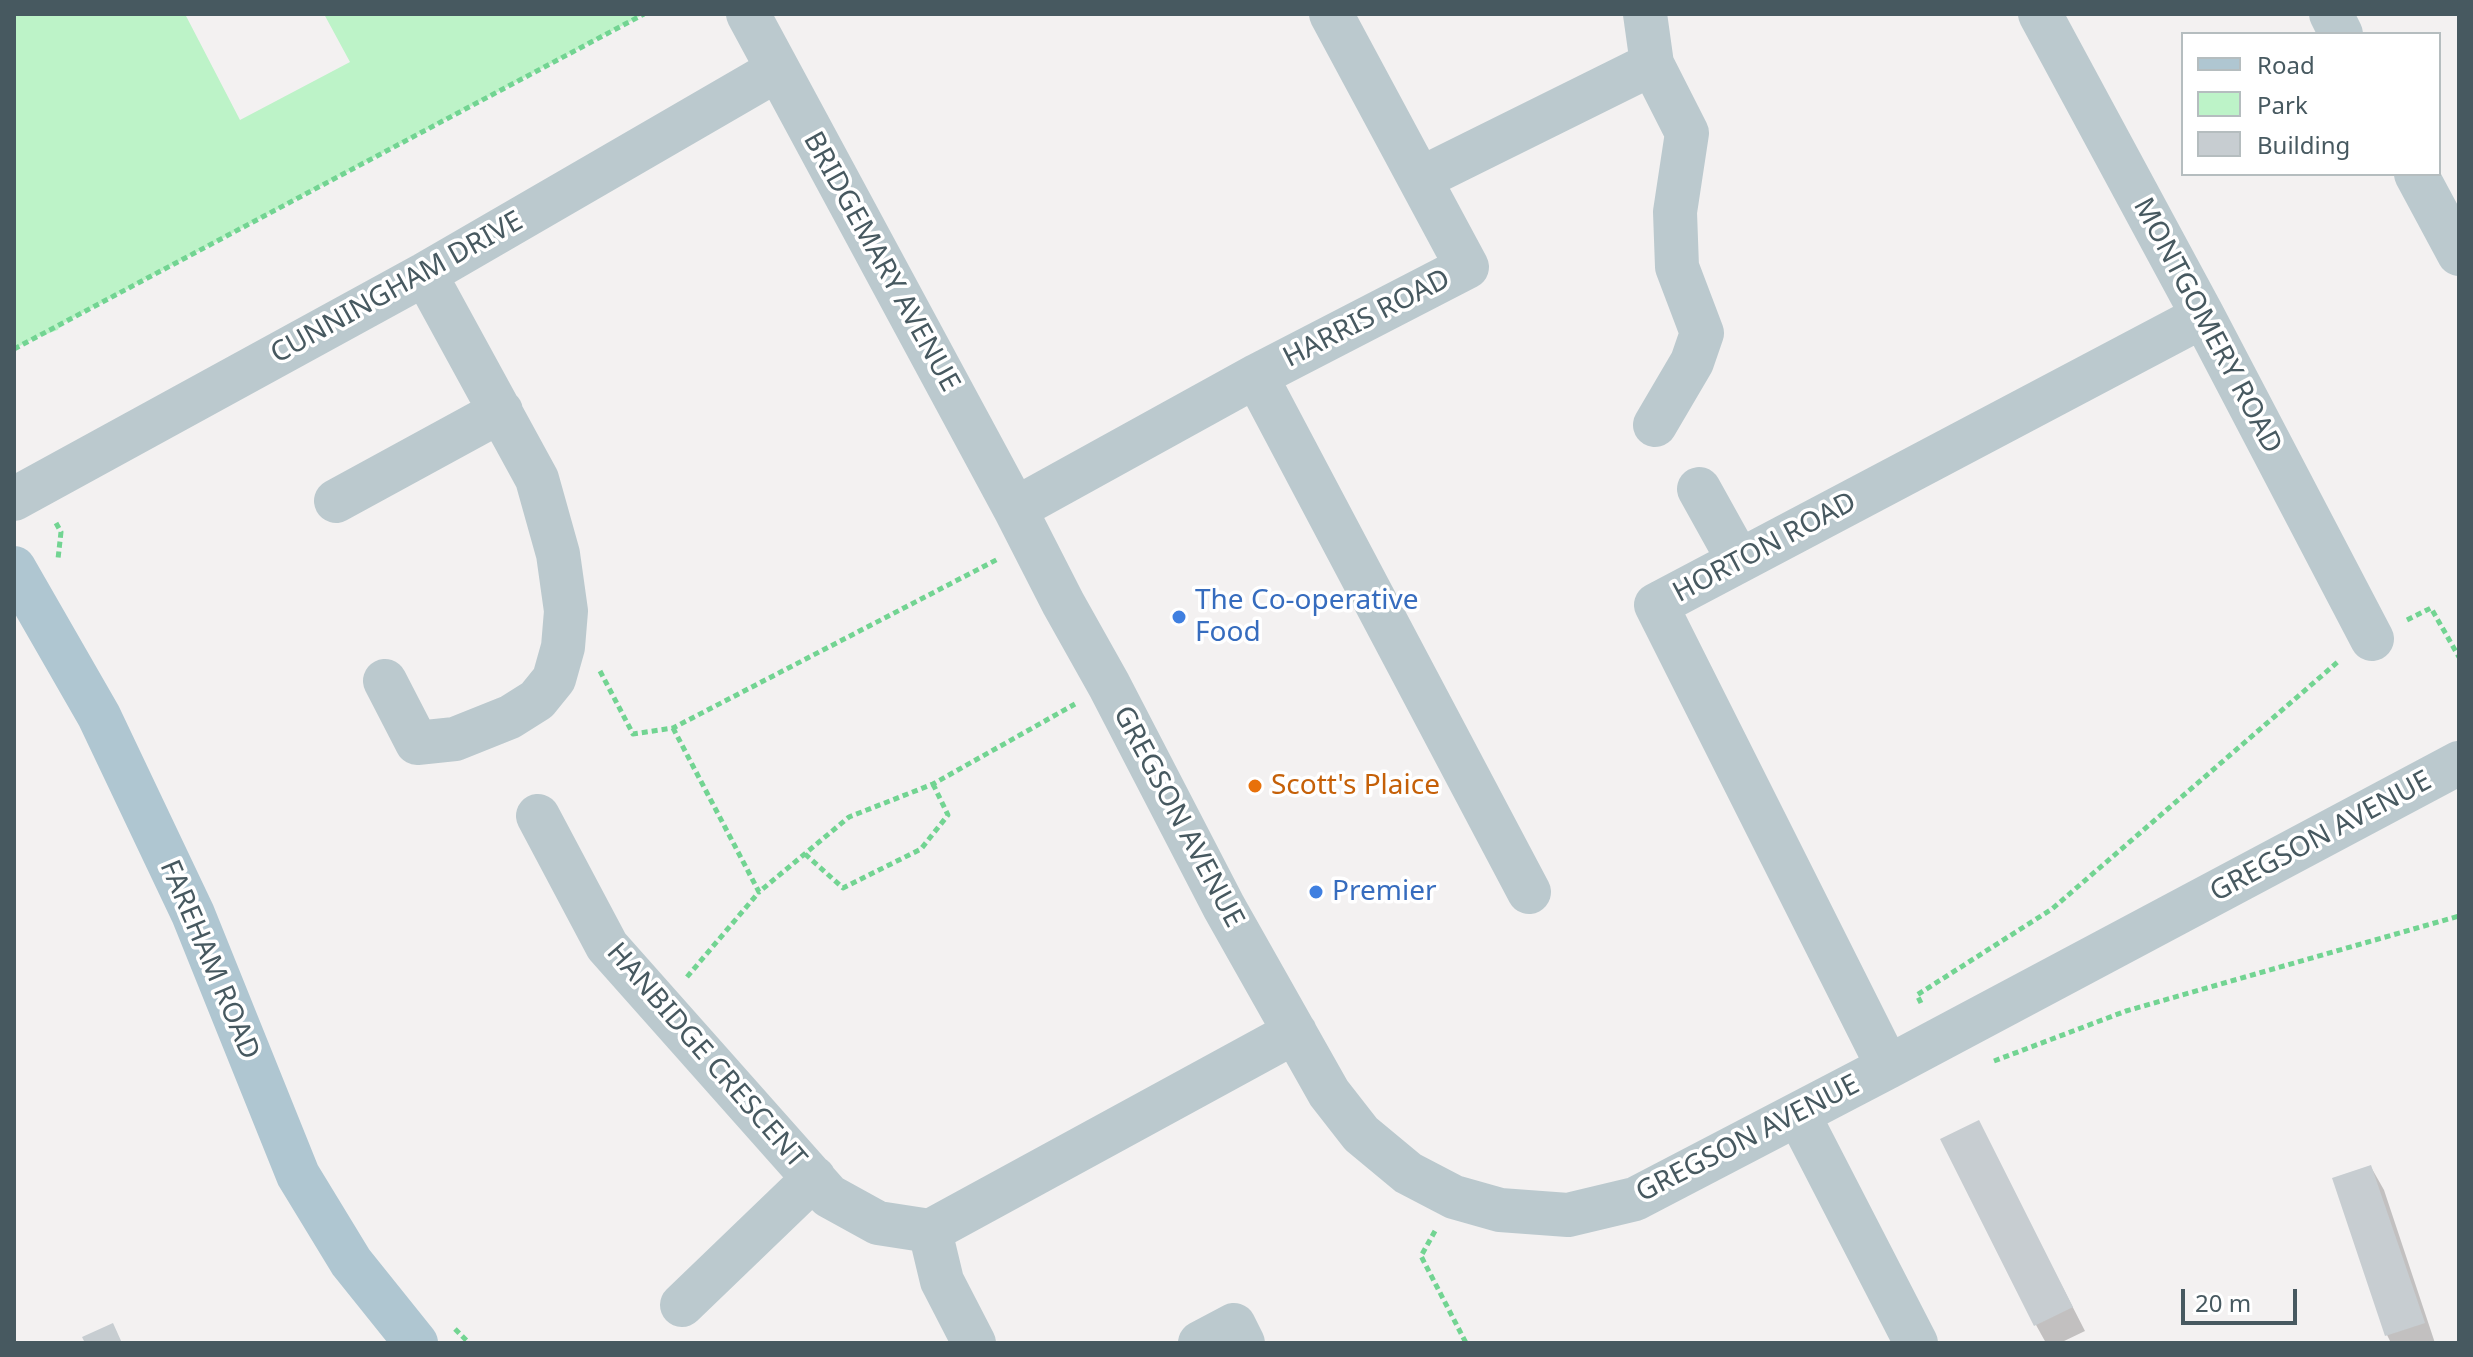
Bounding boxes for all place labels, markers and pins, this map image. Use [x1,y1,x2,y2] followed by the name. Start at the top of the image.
[1195,584,1419,650] place label: The Co-operative Food
[1170,608,1188,626] marker: The Co-operative Food
[1271,769,1440,803] place label: Scott's Plaice
[1246,777,1264,795] marker: Scott's Plaice
[1332,875,1436,909] place label: Premier
[1307,883,1325,901] marker: Premier

